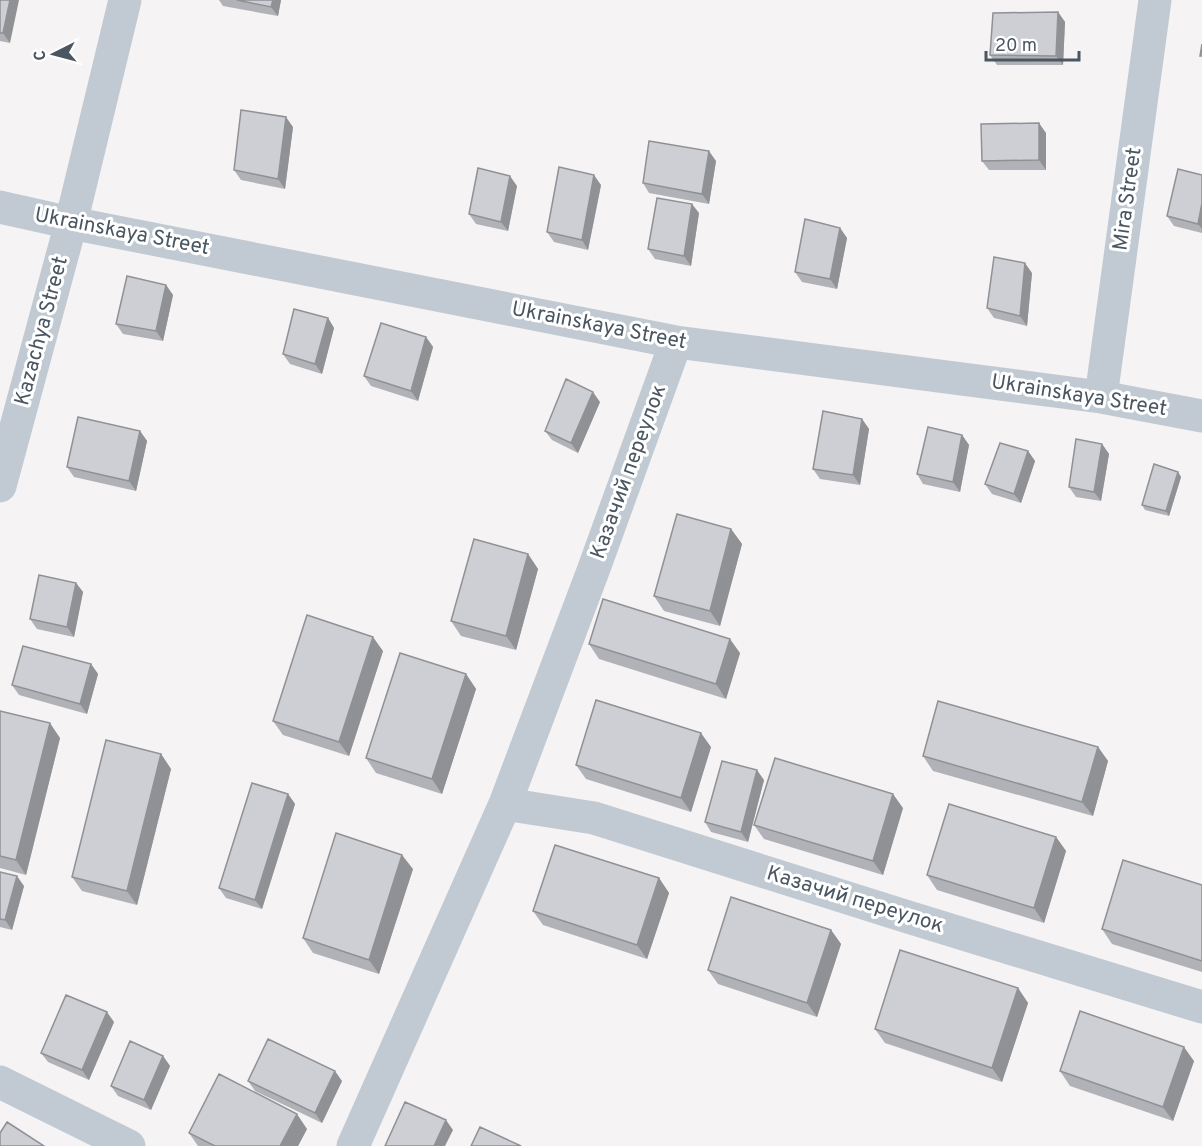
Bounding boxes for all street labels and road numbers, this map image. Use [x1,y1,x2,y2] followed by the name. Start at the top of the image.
[1107,146,1149,252] street label: Mira Street
[32,202,212,262] street label: Ukrainskaya Street
[9,253,75,409] street label: Kazachya Street
[509,296,689,356] street label: Ukrainskaya Street
[989,369,1169,423] street label: Ukrainskaya Street
[585,381,673,563] street label: Казачий переулок
[763,860,947,940] street label: Казачий переулок

